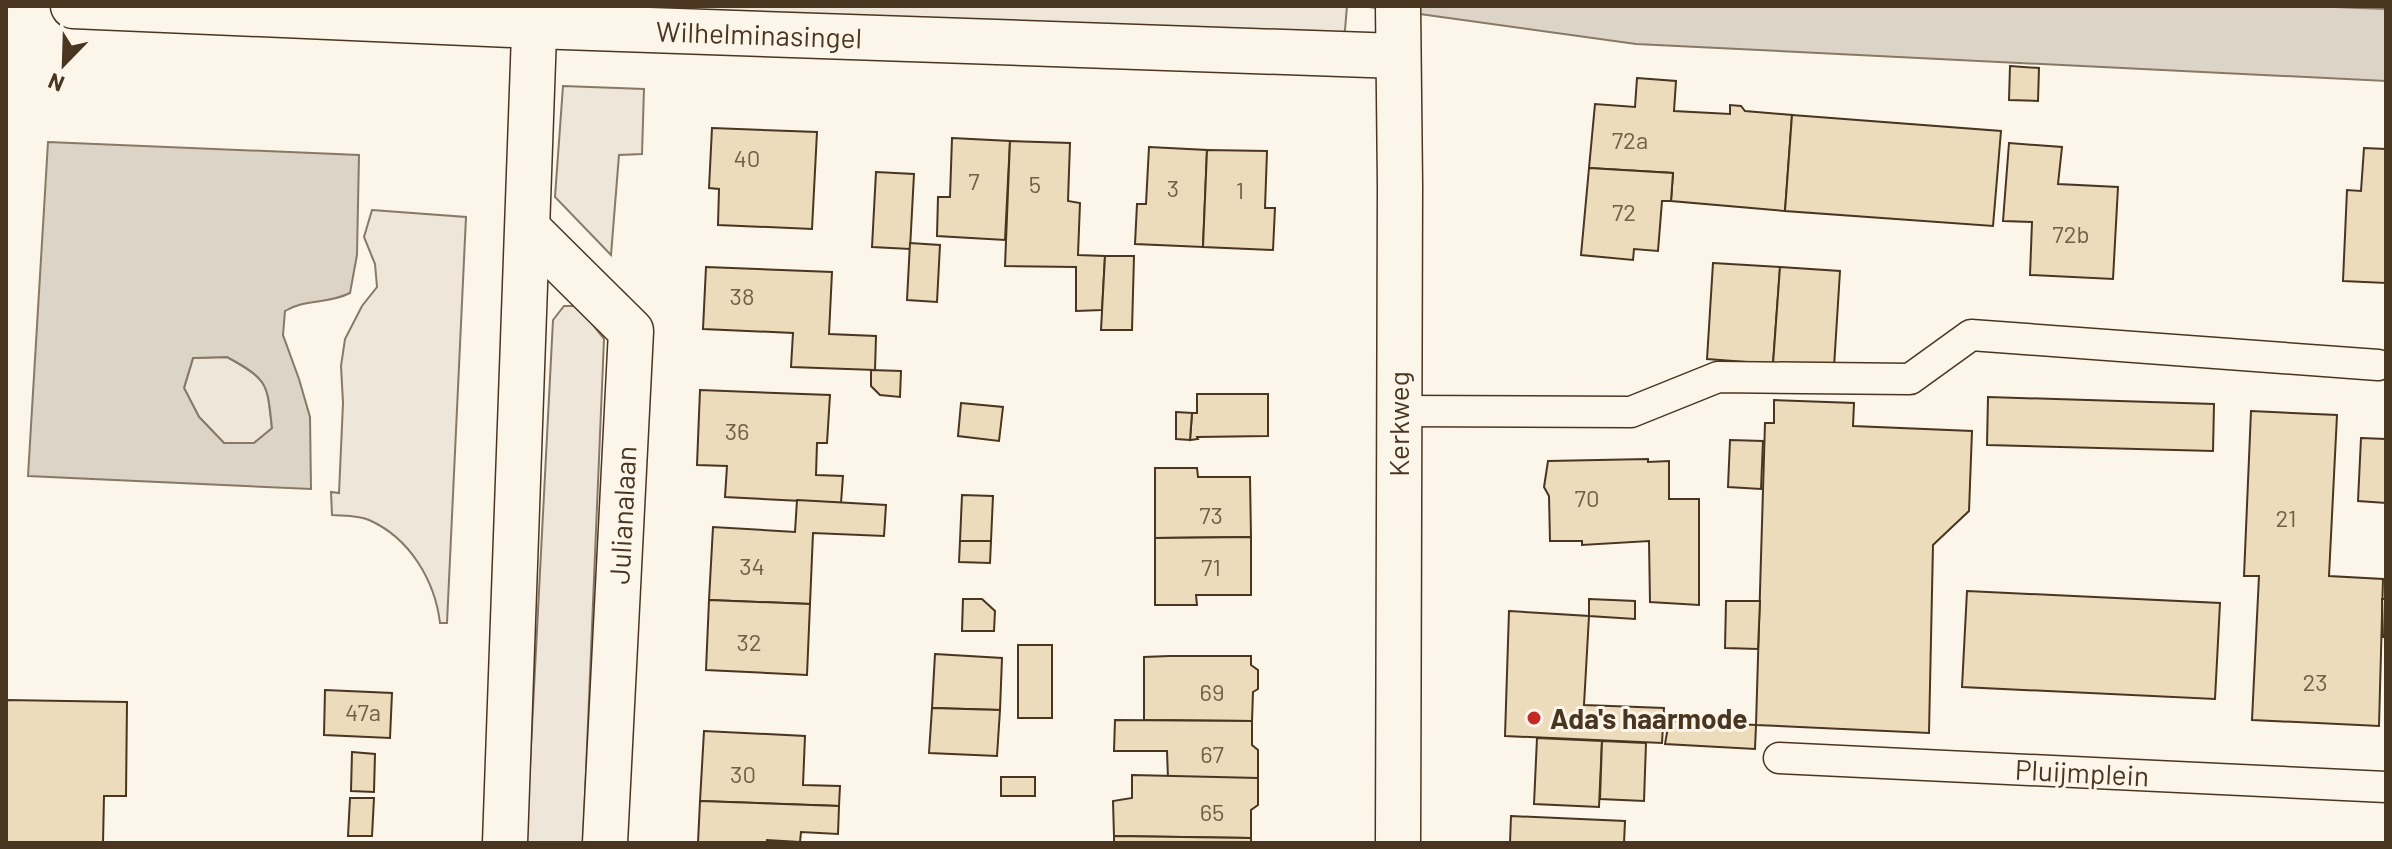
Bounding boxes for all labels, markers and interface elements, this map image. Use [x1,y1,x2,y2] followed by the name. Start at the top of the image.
[655,13,863,55] street label: Wilhelminasingel
[24,24,104,104] north arrow
[44,69,68,98] text: N
[1612,125,1648,154] house number: 72a
[734,143,760,172] house number: 40
[968,166,980,195] house number: 7
[1029,169,1041,198] house number: 5
[1167,173,1179,202] house number: 3
[1236,175,1244,204] house number: 1
[1612,197,1636,226] house number: 72
[2052,219,2090,248] house number: 72b
[730,281,754,310] house number: 38
[1381,371,1415,477] street label: Kerkweg
[725,416,749,445] house number: 36
[601,445,643,585] street label: Julianalaan
[1575,483,1599,512] house number: 70
[1199,500,1223,529] house number: 73
[2276,503,2296,532] house number: 21
[739,551,765,580] house number: 34
[1201,552,1221,581] house number: 71
[736,627,762,656] house number: 32
[2302,667,2328,696] house number: 23
[1200,677,1224,706] house number: 69
[345,697,381,726] house number: 47a
[1550,701,1748,735] place label: Ada's haarmode
[1525,709,1543,727] marker: Ada's haarmode
[1200,739,1224,768] house number: 67
[2014,752,2150,792] street label: Pluijmplein
[730,759,756,788] house number: 30
[1200,797,1224,826] house number: 65

